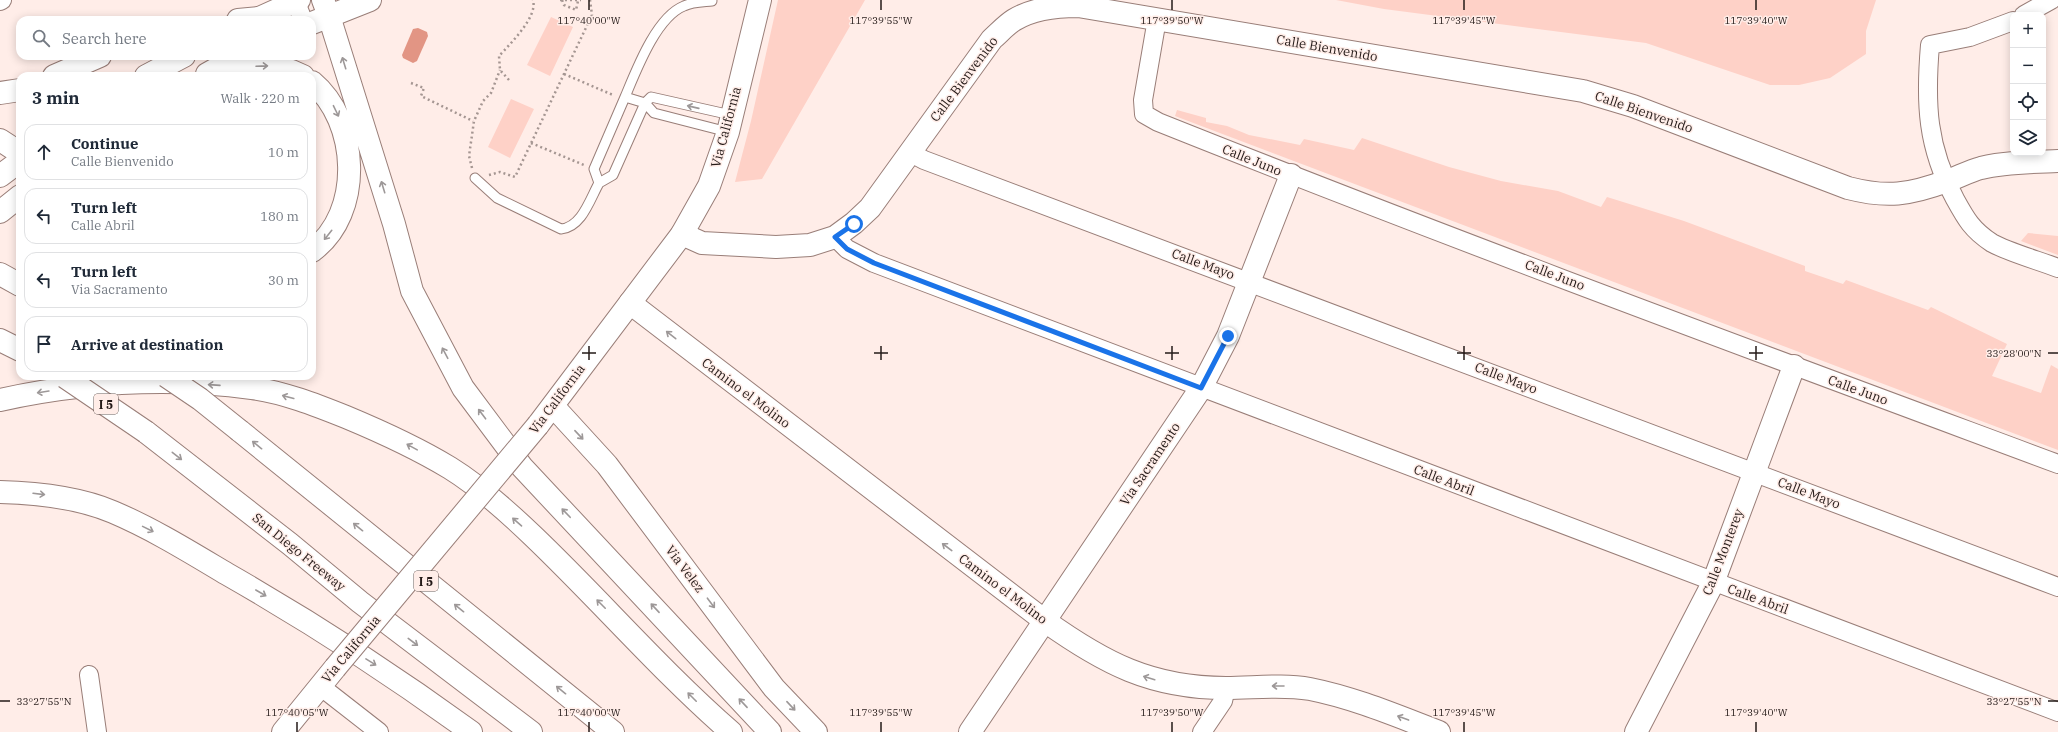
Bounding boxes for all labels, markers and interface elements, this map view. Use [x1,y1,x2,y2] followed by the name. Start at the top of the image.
[2010,12,2046,156] map controls
[2010,12,2046,48] button: +
[557,14,621,27] text: 117°40'00"W
[849,14,913,27] text: 117°39'55"W
[1140,14,1204,27] text: 117°39'50"W
[1432,14,1496,27] text: 117°39'45"W
[1724,14,1788,27] text: 117°39'40"W
[16,16,316,60] search box
[30,27,52,49] icon: search
[62,29,147,48] text: Search here
[1275,31,1379,65] street label: Calle Bienvenido
[926,33,1002,125] street label: Calle Bienvenido
[2010,48,2046,84] button: −
[340,57,347,70] one-way arrow
[255,62,268,69] one-way arrow
[2010,84,2046,120] button: locate
[707,85,745,169] street label: Via California
[32,87,80,109] text: 3 min
[1593,87,1695,137] street label: Calle Bienvenido
[221,90,300,107] text: Walk · 220 m
[687,103,700,110] one-way arrow
[333,105,340,117] one-way arrow
[2010,120,2046,156] button: layers
[71,134,138,153] text: Continue
[1220,140,1284,180] street label: Calle Juno
[33,141,55,163] icon: ahead
[268,144,299,161] text: 10 m
[71,153,174,170] text: Calle Bienvenido
[379,181,386,194] one-way arrow
[71,198,137,217] text: Turn left
[33,205,55,227] icon: left
[260,208,299,225] text: 180 m
[845,215,863,233] route start
[71,217,135,234] text: Calle Abril
[323,229,332,240] one-way arrow
[1169,245,1237,283] street label: Calle Mayo
[1523,256,1587,294] street label: Calle Juno
[71,262,137,281] text: Turn left
[33,269,55,291] icon: left
[268,272,299,289] text: 30 m
[71,281,167,298] text: Via Sacramento
[1219,327,1237,345] route end
[665,331,676,340] one-way arrow
[33,333,55,355] icon: arrive
[71,335,223,354] text: Arrive at destination
[440,347,448,359] one-way arrow
[1987,347,2042,360] text: 33°28'00"N
[698,354,794,432] street label: Camino el Molino
[1472,358,1540,398] street label: Calle Mayo
[525,361,589,437] street label: Via California
[1826,371,1890,409] street label: Calle Juno
[208,382,221,389] one-way arrow
[37,388,50,396] one-way arrow
[282,393,295,400] one-way arrow
[94,394,118,414] road number: I 5
[478,408,486,419] one-way arrow
[1116,419,1184,509] street label: Via Sacramento
[574,430,584,440] one-way arrow
[252,440,263,449] one-way arrow
[406,443,418,450] one-way arrow
[171,452,182,460] one-way arrow
[1411,461,1477,499] street label: Calle Abril
[1775,473,1843,513] street label: Calle Mayo
[32,491,45,498] one-way arrow
[1699,506,1747,598] street label: Calle Monterey
[561,508,571,518] one-way arrow
[249,509,349,595] street label: San Diego Freeway
[512,517,522,527] one-way arrow
[353,522,364,531] one-way arrow
[141,526,153,533] one-way arrow
[662,542,708,596] street label: Via Velez
[942,542,953,551] one-way arrow
[955,550,1051,628] street label: Camino el Molino
[414,571,438,591] road number: I 5
[1725,580,1791,618] street label: Calle Abril
[255,589,267,597] one-way arrow
[707,598,715,609] one-way arrow
[596,599,605,609] one-way arrow
[650,603,659,613] one-way arrow
[454,604,465,613] one-way arrow
[318,612,384,686] street label: Via California
[408,638,419,647] one-way arrow
[365,658,376,666] one-way arrow
[1143,674,1156,681] one-way arrow
[1272,682,1285,690] one-way arrow
[555,686,566,694] one-way arrow
[687,692,697,702] one-way arrow
[17,695,72,708] text: 33°27'55"N
[1987,695,2042,708] text: 33°27'55"N
[739,699,748,709] one-way arrow
[786,701,796,711] one-way arrow
[265,706,329,719] text: 117°40'05"W
[557,706,621,719] text: 117°40'00"W
[849,706,913,719] text: 117°39'55"W
[1140,706,1204,719] text: 117°39'50"W
[1432,706,1496,719] text: 117°39'45"W
[1724,706,1788,719] text: 117°39'40"W
[1397,714,1409,722] one-way arrow

